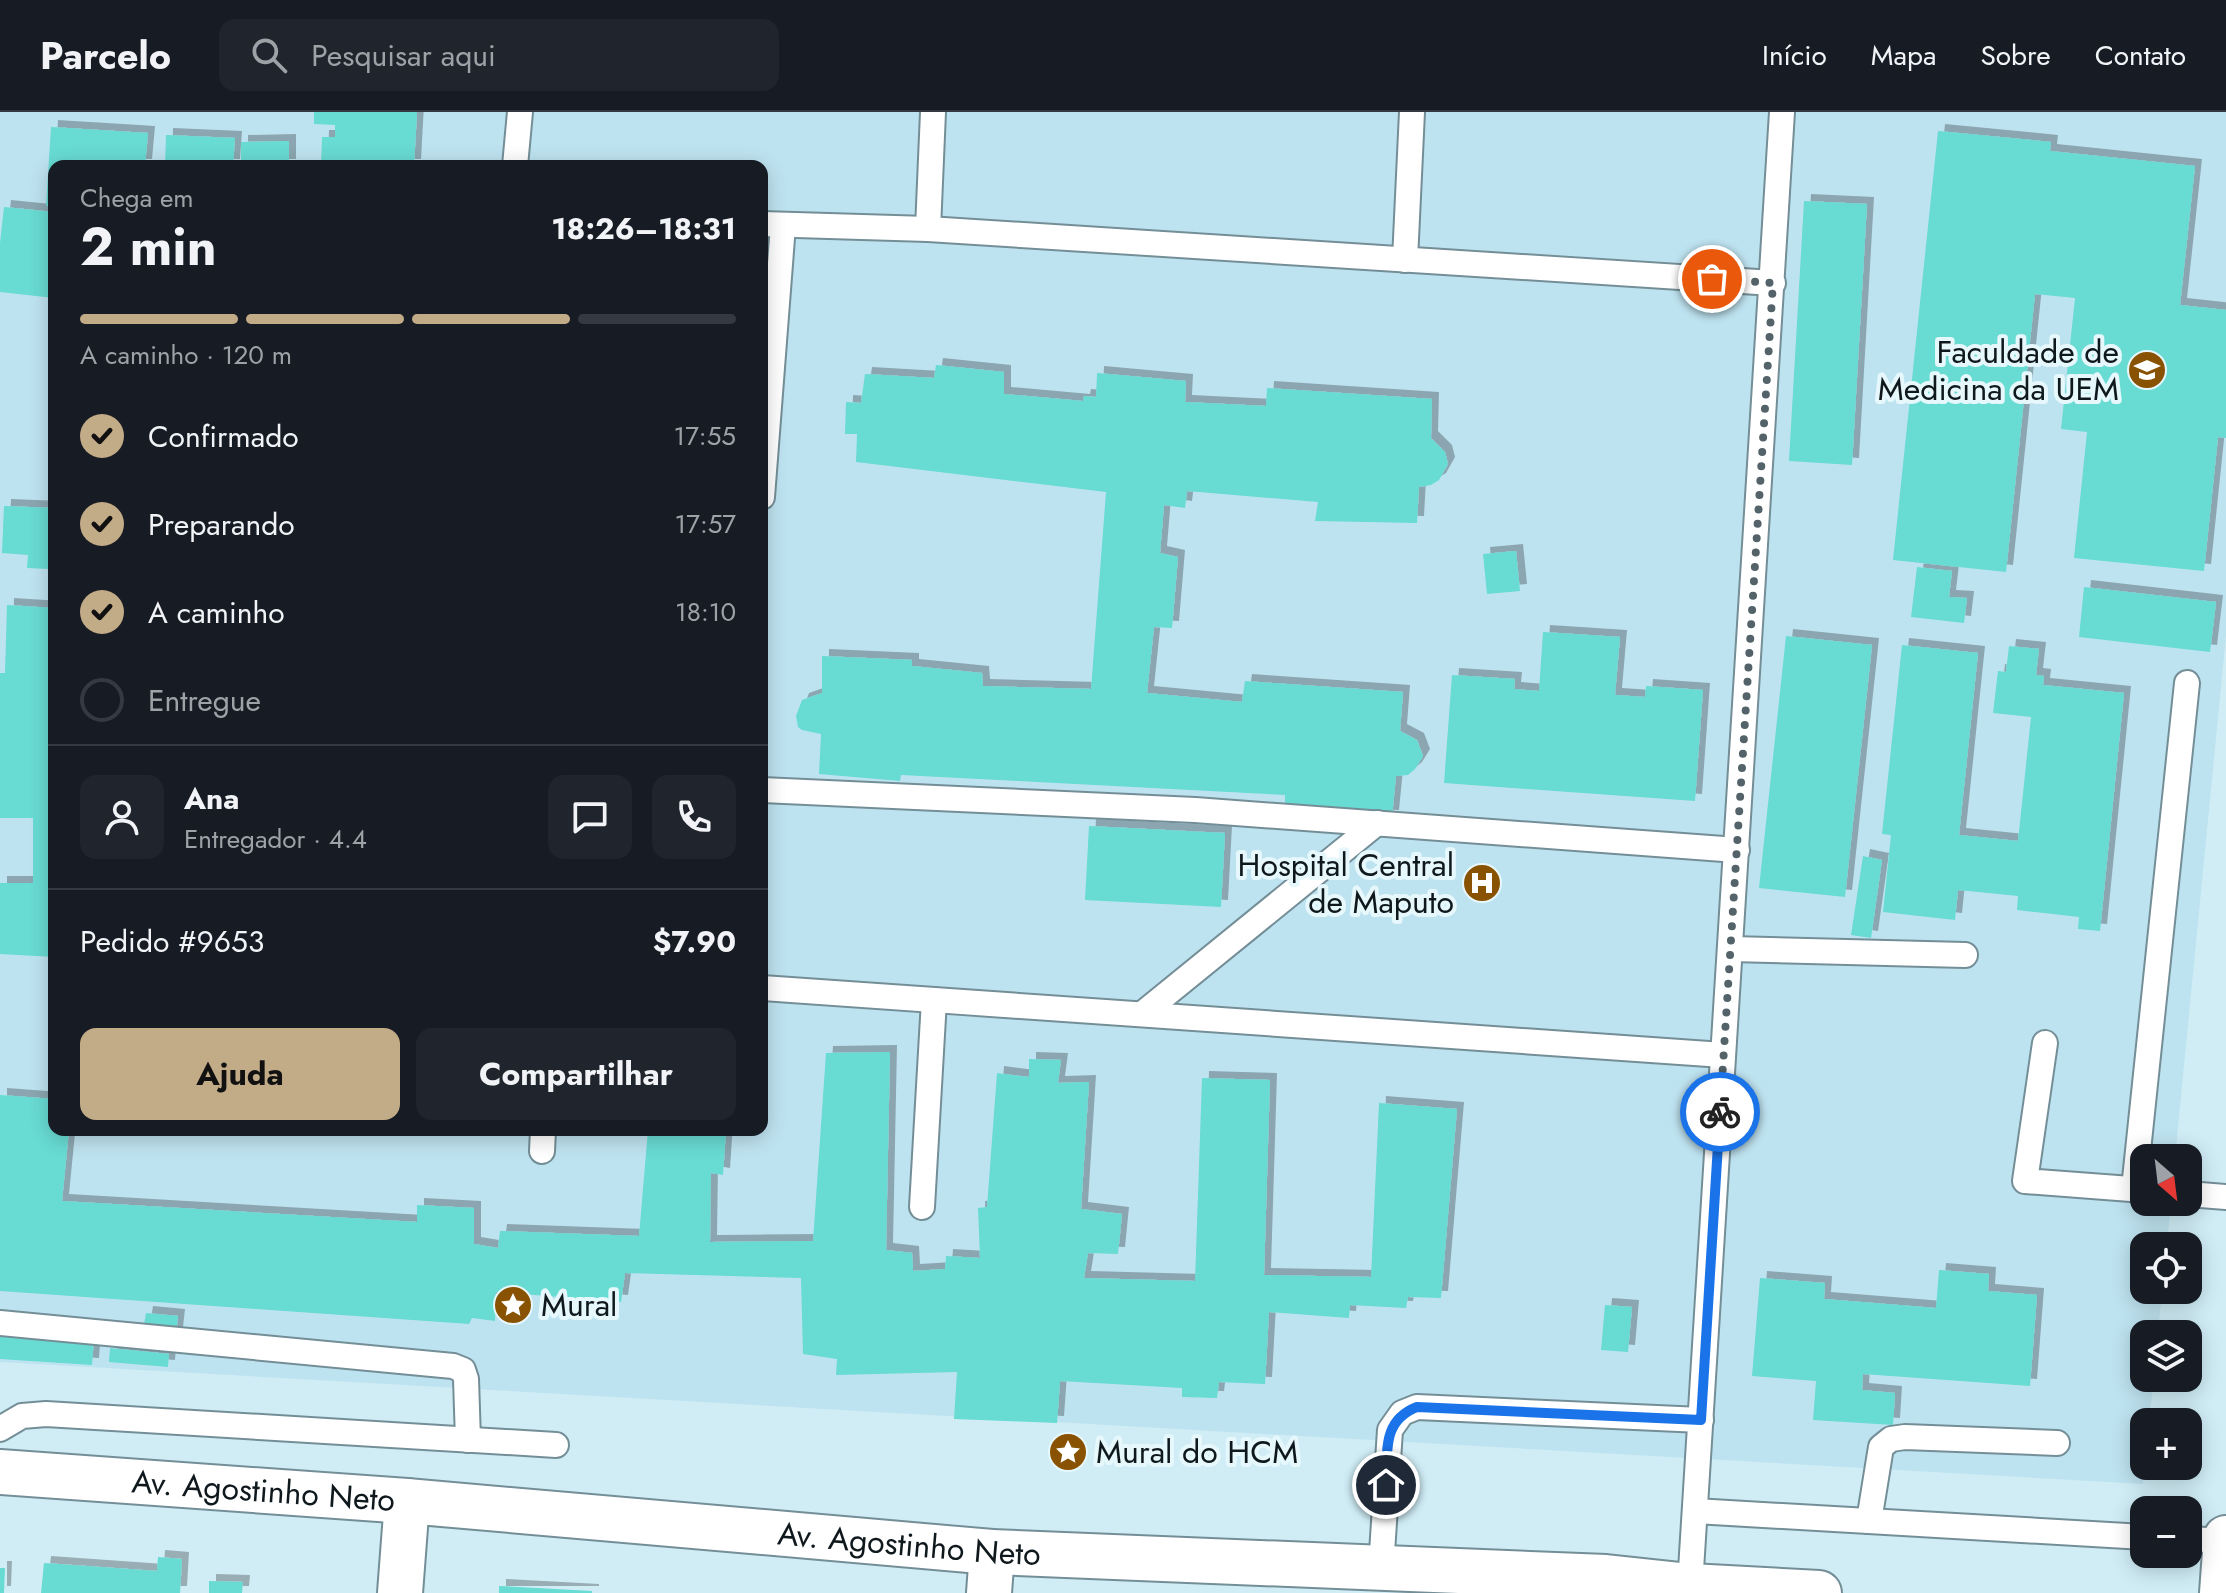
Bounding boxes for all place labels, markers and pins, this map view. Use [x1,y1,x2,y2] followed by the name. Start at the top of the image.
[1678,245,1746,313] pin
[1878,329,2119,412] place label: Faculdade de Medicina da UEM
[2126,349,2168,391] school or university icon: Faculdade de Medicina da UEM
[1238,842,1454,925] place label: Hospital Central de Maputo
[1461,862,1503,904] hospital icon: Hospital Central de Maputo
[541,1282,617,1328] place label: Mural
[492,1284,534,1326] place icon: Mural
[1096,1429,1298,1475] place label: Mural do HCM
[1047,1431,1089,1473] place icon: Mural do HCM
[1352,1451,1420,1519] pin

